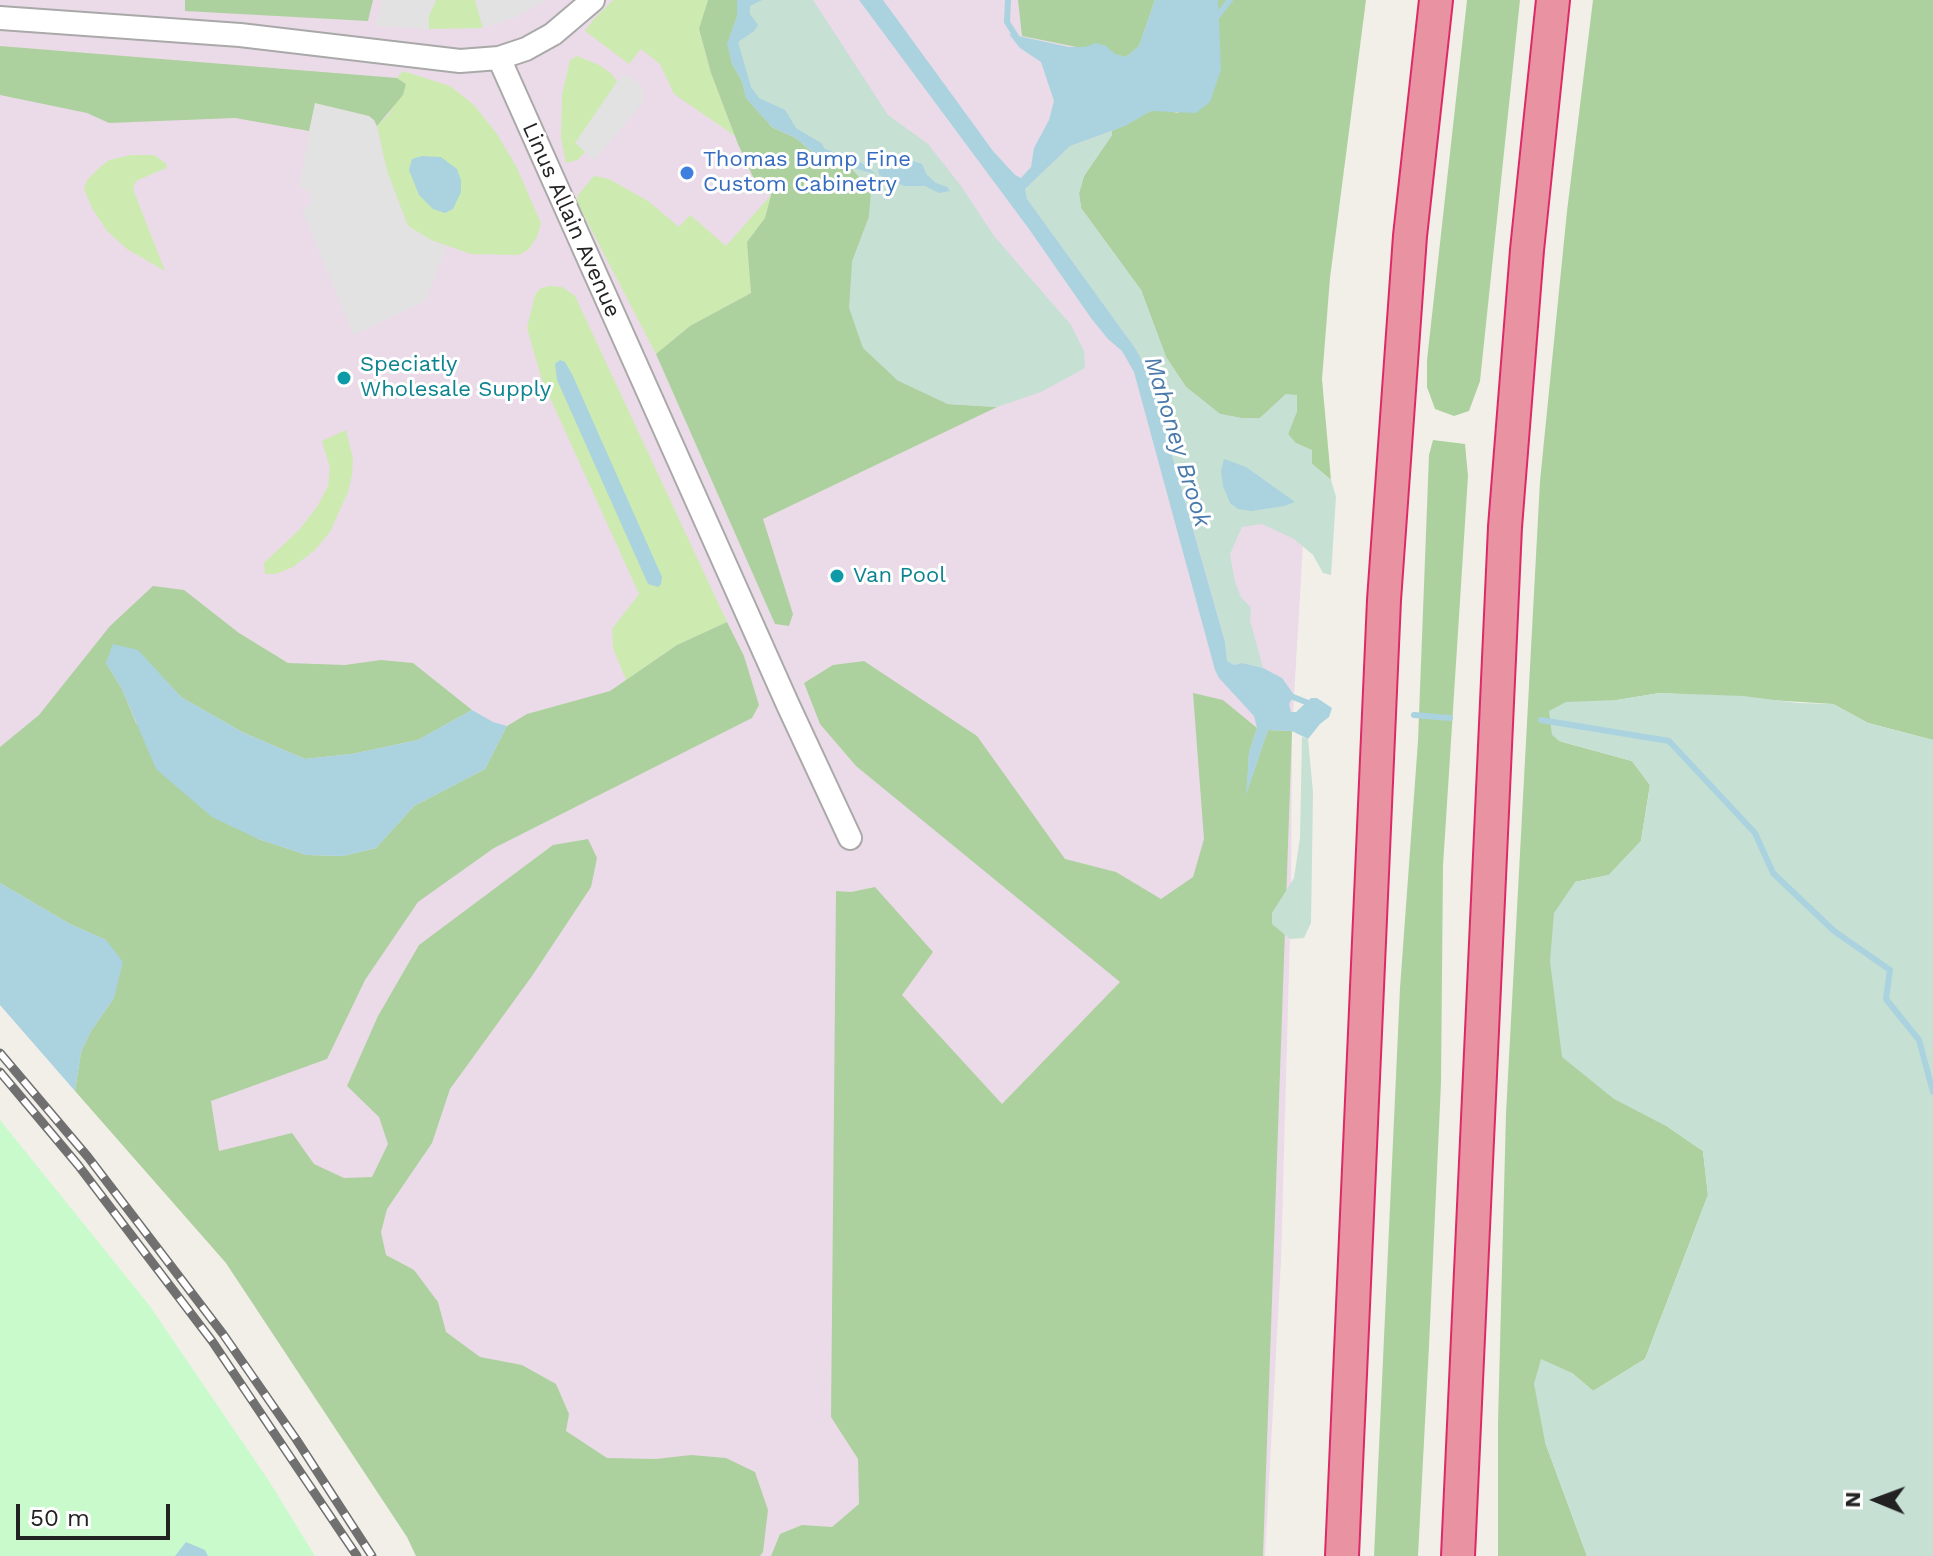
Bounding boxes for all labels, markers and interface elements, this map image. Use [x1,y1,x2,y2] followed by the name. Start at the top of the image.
[516,118,626,322] street label: Linus Allain Avenue
[703,147,911,198] place label: Thomas Bump Fine Custom Cabinetry
[678,164,696,182] marker: Thomas Bump Fine Custom Cabinetry
[360,352,551,404] place label: Speciatly Wholesale Supply
[1137,353,1217,531] water label: Mahoney Brook
[335,369,353,387] marker: Speciatly Wholesale Supply
[853,563,946,589] place label: Van Pool
[828,567,846,585] marker: Van Pool
[1837,1460,1917,1540] north arrow
[20,1488,174,1538] scale bar
[1840,1491,1865,1508] text: N
[30,1504,90,1532] text: 50 m

